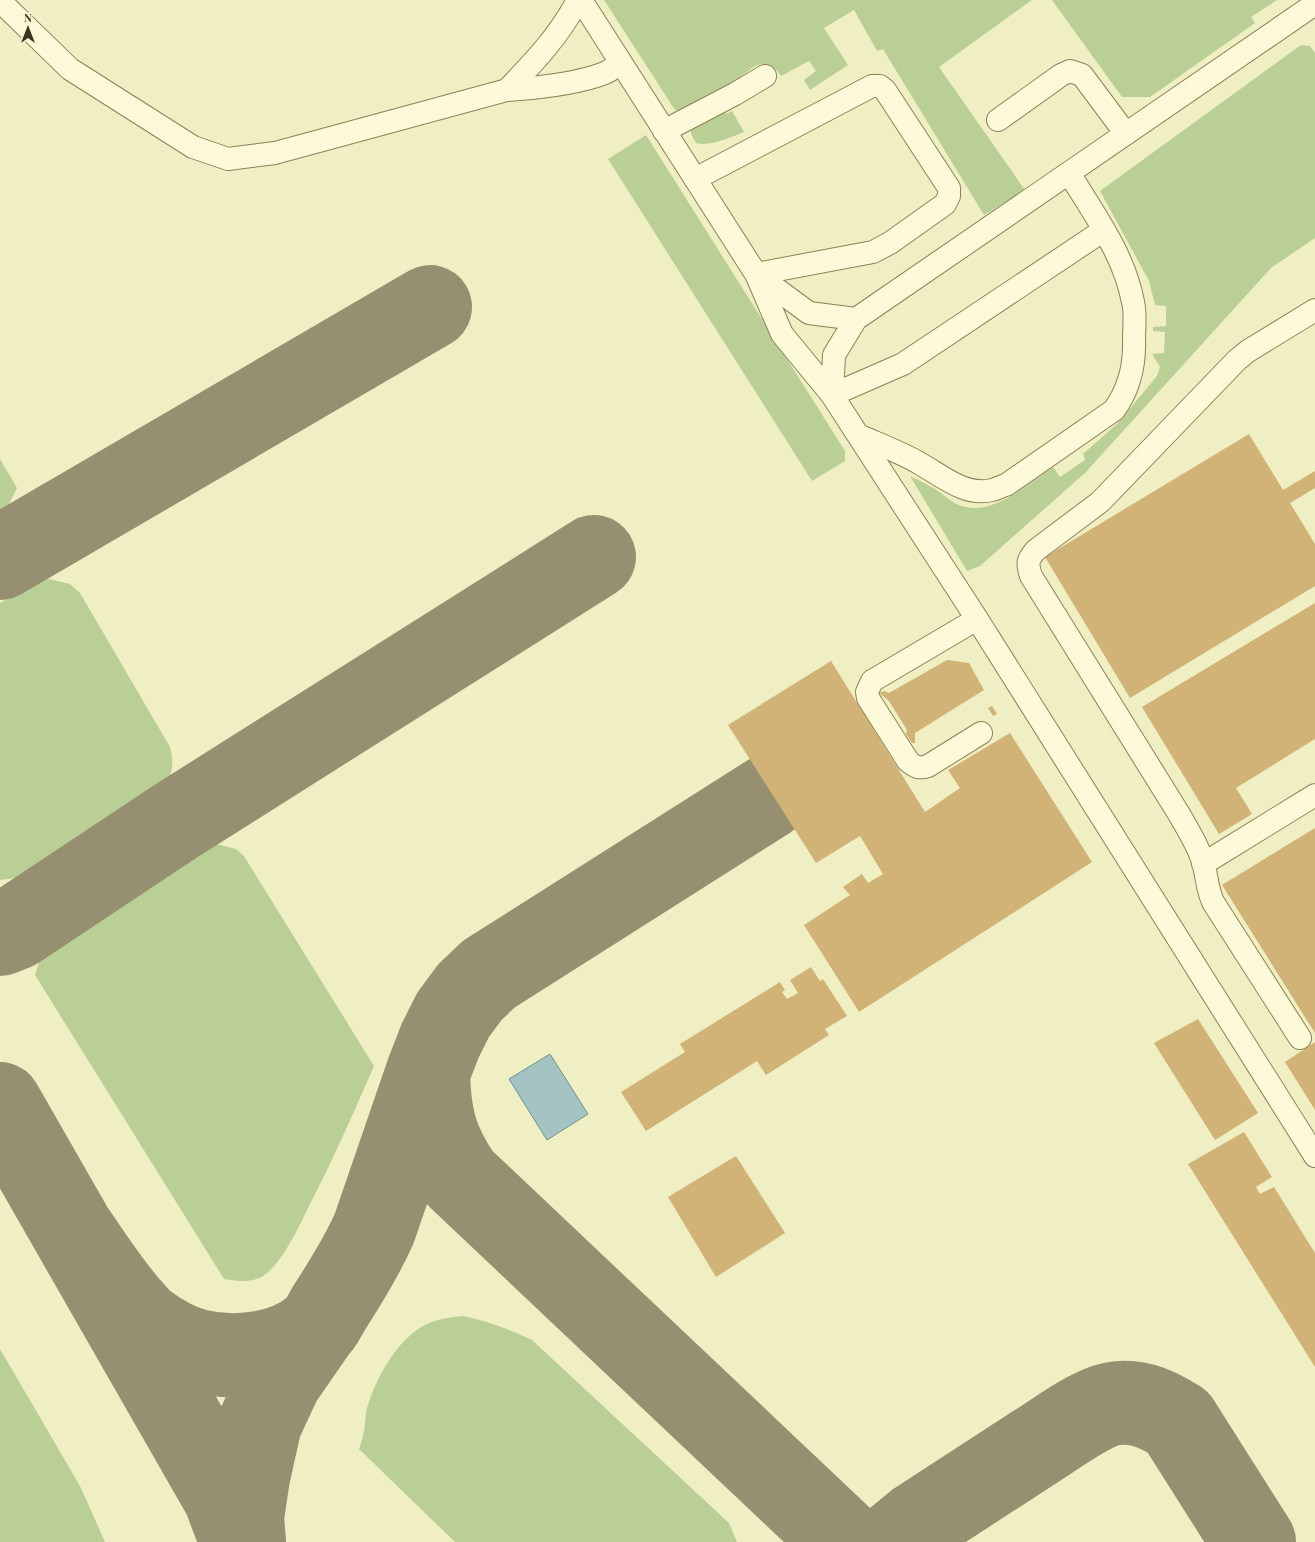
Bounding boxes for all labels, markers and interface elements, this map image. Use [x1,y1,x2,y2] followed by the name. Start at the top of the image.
[8,8,48,48] north arrow
[24,10,32,25] text: N

